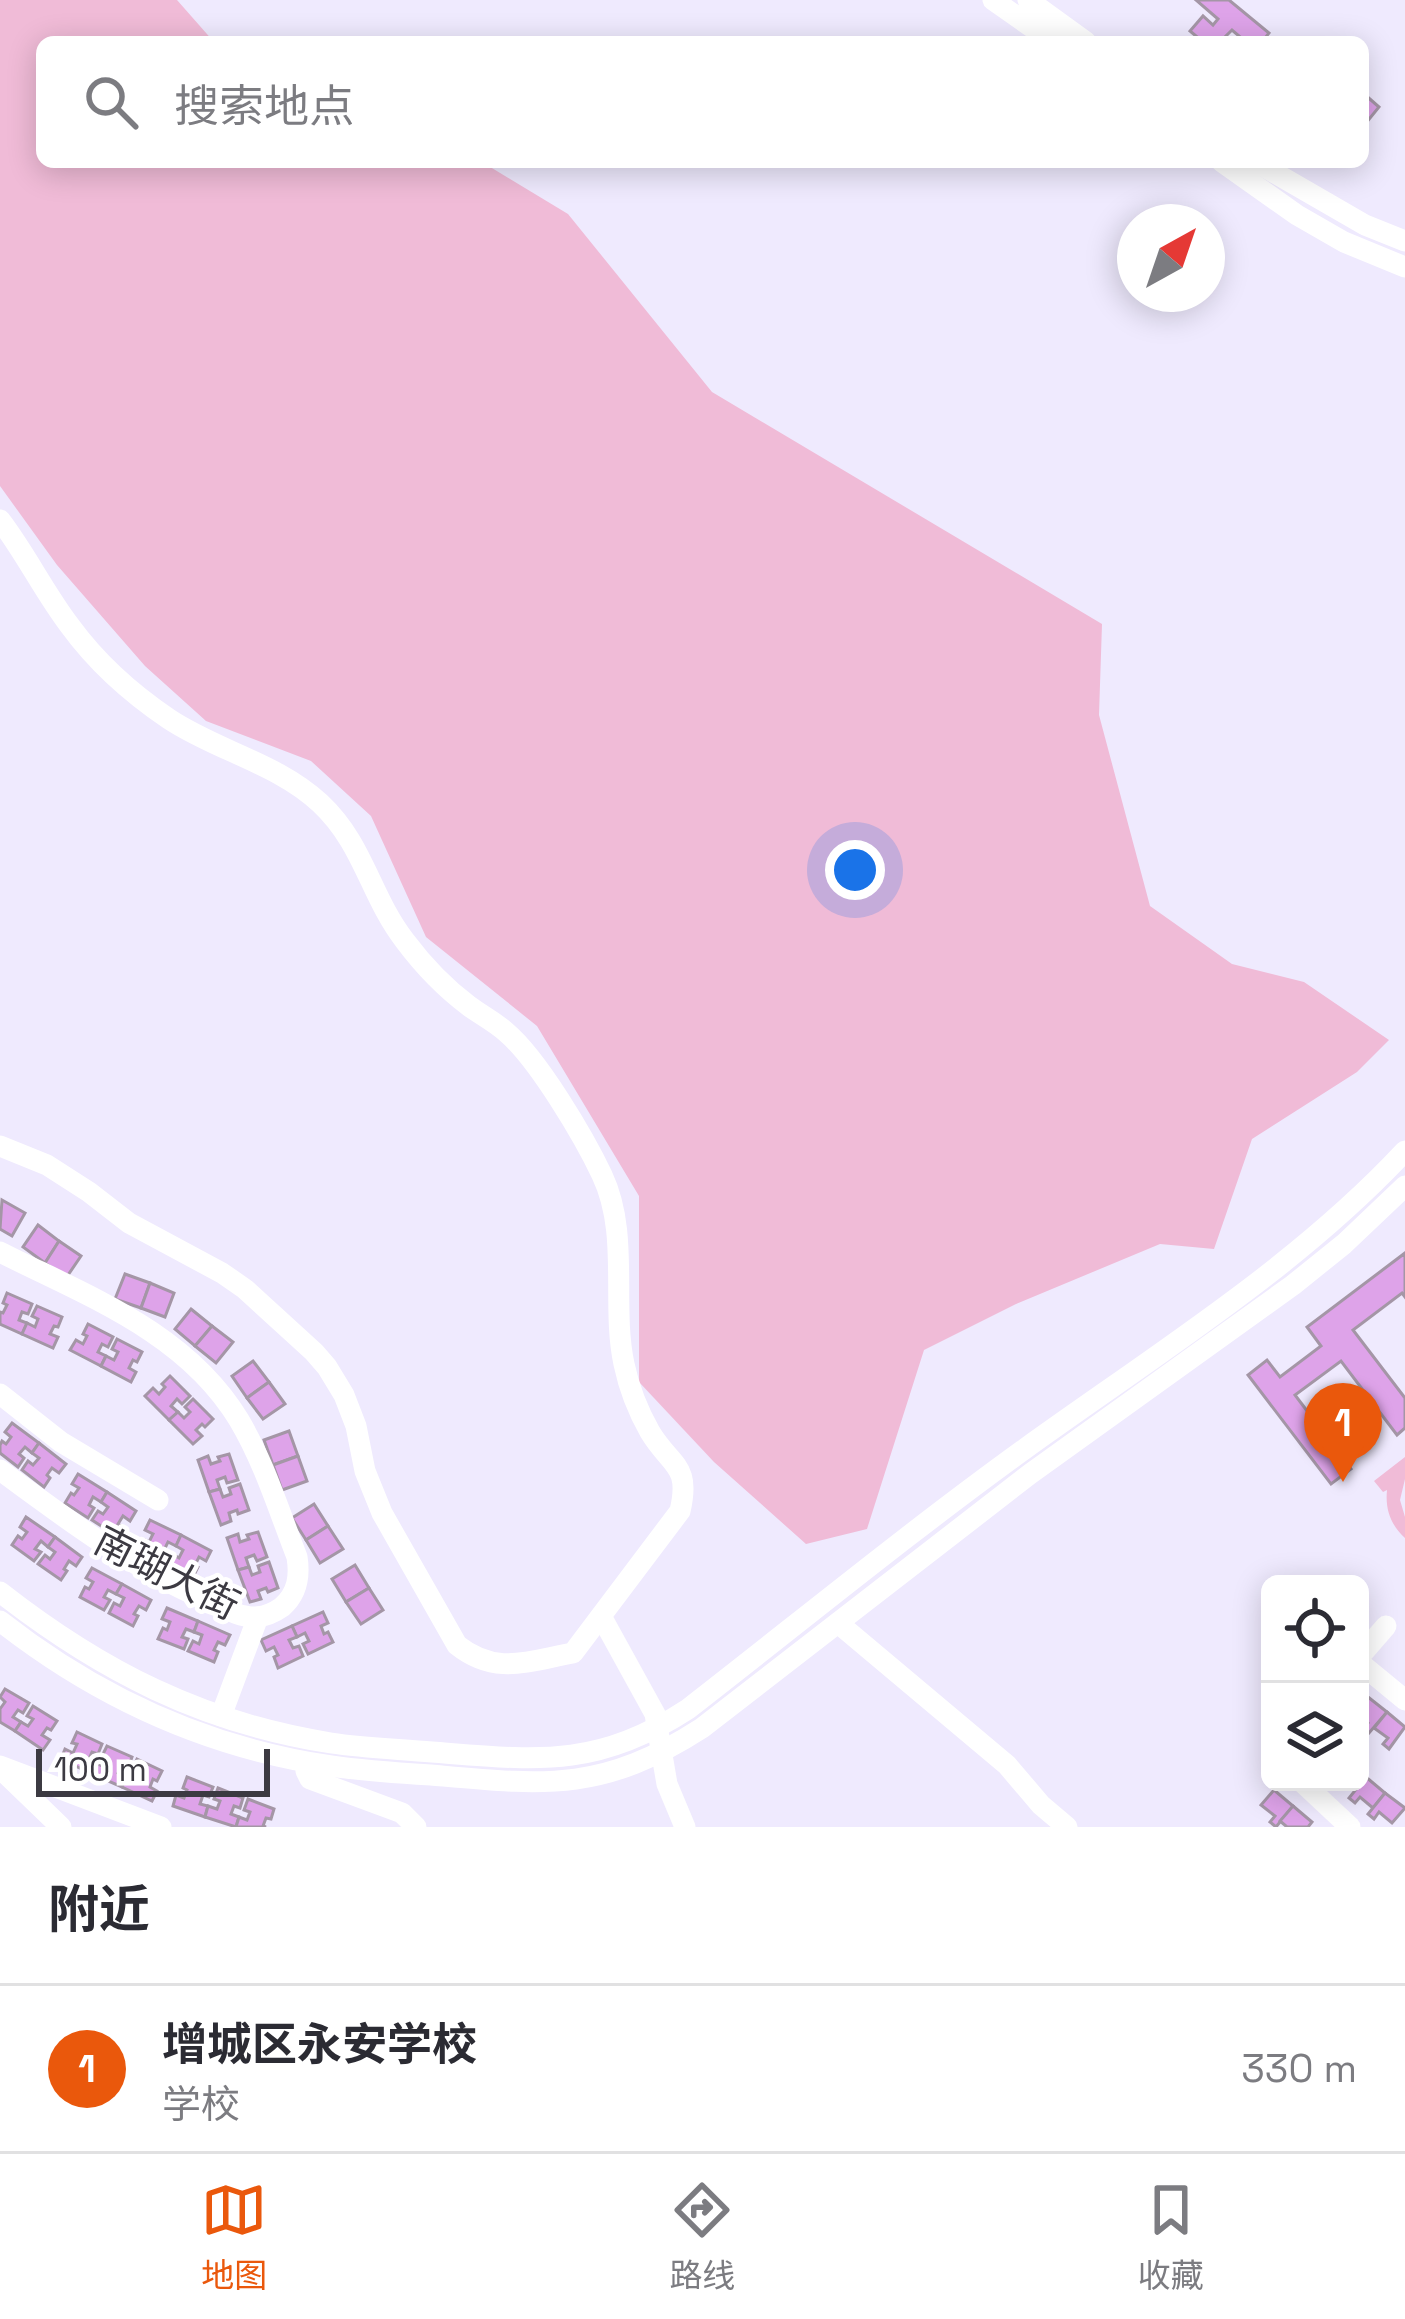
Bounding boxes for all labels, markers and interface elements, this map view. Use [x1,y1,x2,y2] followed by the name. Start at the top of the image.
[36,36,1369,168] search box
[78,69,144,135] icon: search
[174,78,354,135] text: 搜索地点
[1117,204,1225,312] north arrow
[825,840,885,900] your location
[1304,1383,1382,1482] pin: 1
[86,1516,248,1630] street label: 南瑚大街
[1261,1575,1369,1791] map controls
[1261,1575,1369,1683] button: locate
[1261,1683,1369,1791] button: layers
[36,1743,270,1796] scale bar
[54,1749,147,1791] text: 100 m
[48,1877,150,1942] text: 附近
[162,2016,477,2073] text: 增城区永安学校
[78,2044,96,2093] text: 1
[1241,2044,1357,2093] text: 330 m
[162,2080,240,2129] text: 学校
[201,2177,267,2297] tab: 地图
[669,2177,735,2297] tab: 路线
[1138,2177,1204,2297] tab: 收藏

